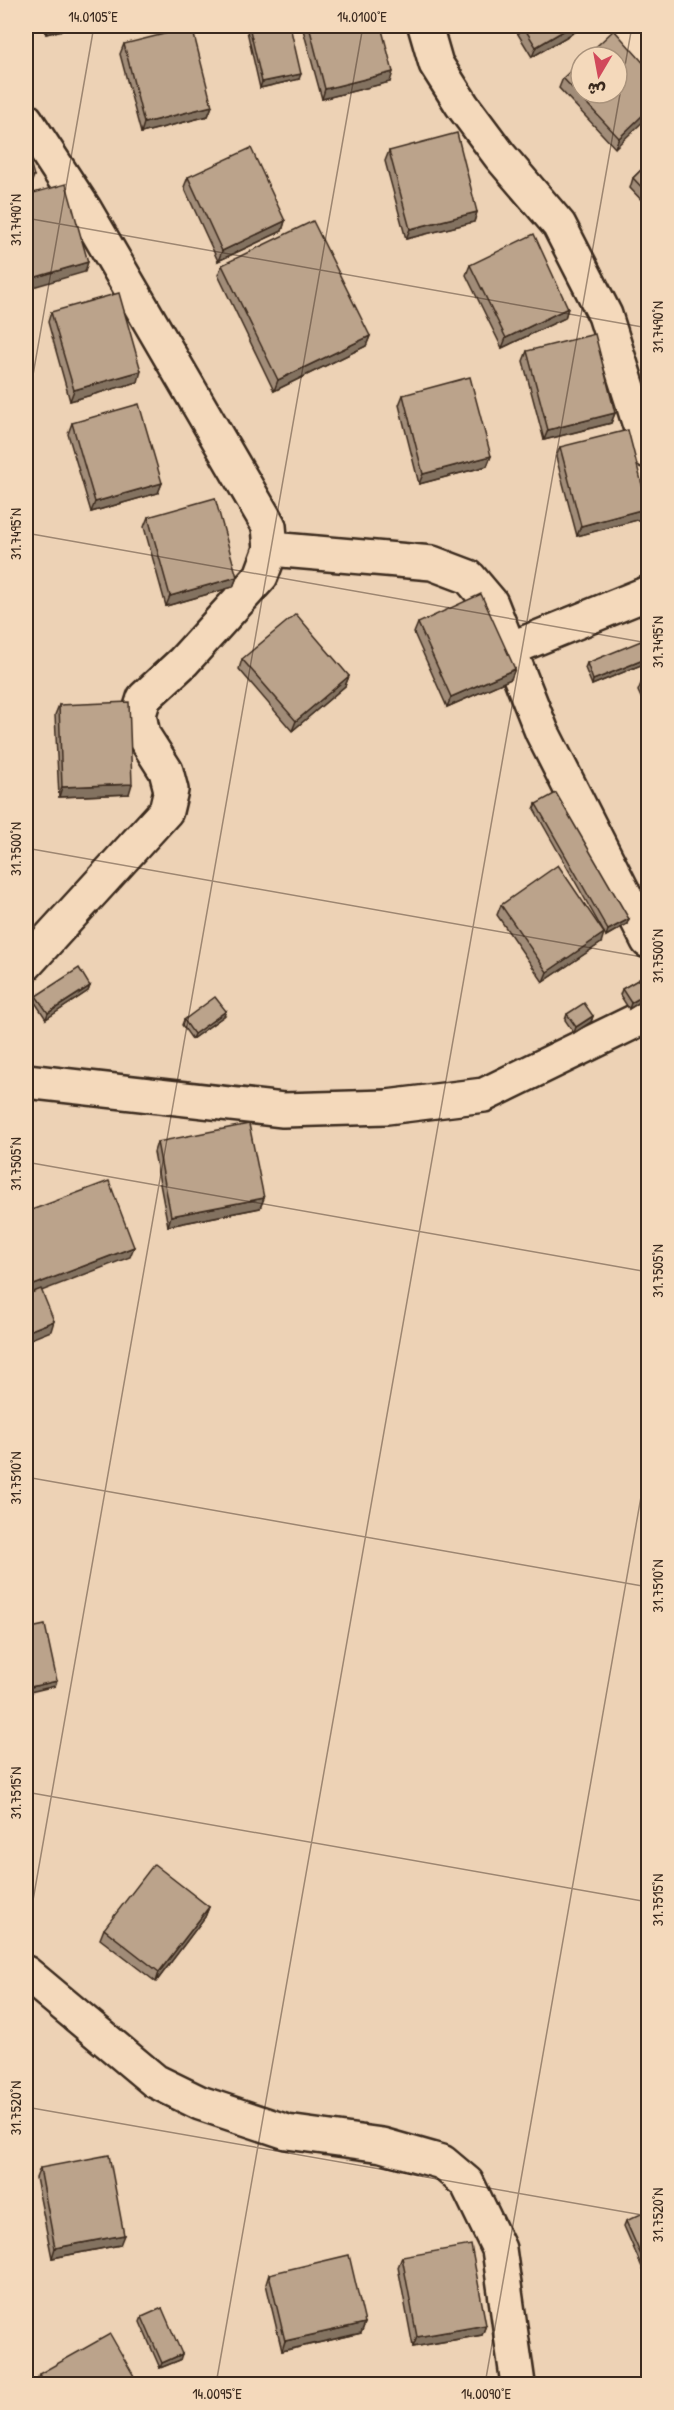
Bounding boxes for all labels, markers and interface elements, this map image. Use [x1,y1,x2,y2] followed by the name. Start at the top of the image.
[68,6,118,27] text: 14.0105°E
[337,6,387,27] text: 14.0100°E
[569,45,629,105] north arrow
[586,77,607,102] text: ش
[5,194,26,246] text: 31.7490°N
[647,301,668,353] text: 31.7490°N
[5,508,26,560] text: 31.7495°N
[647,616,668,668] text: 31.7495°N
[5,822,26,876] text: 31.7500°N
[647,929,668,983] text: 31.7500°N
[5,1137,26,1191] text: 31.7505°N
[647,1244,668,1298] text: 31.7505°N
[5,1452,26,1504] text: 31.7510°N
[647,1560,668,1612] text: 31.7510°N
[5,1767,26,1819] text: 31.7515°N
[647,1874,668,1926] text: 31.7515°N
[5,2081,26,2135] text: 31.7520°N
[647,2188,668,2242] text: 31.7520°N
[192,2383,242,2404] text: 14.0095°E
[461,2383,511,2404] text: 14.0090°E

